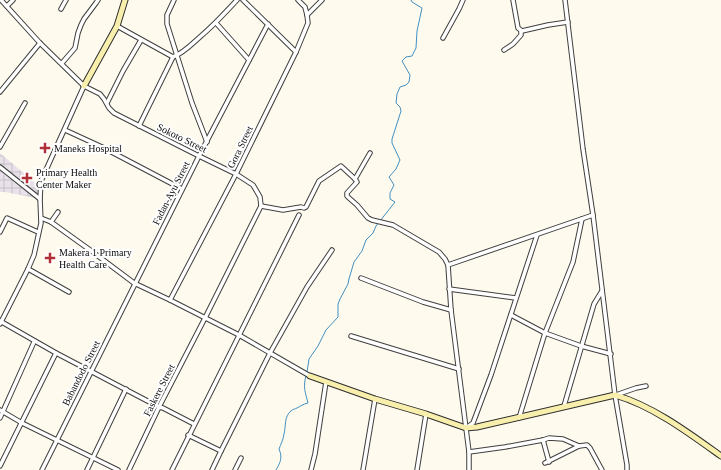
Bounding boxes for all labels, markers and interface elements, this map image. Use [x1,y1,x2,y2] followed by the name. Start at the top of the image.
[155,121,209,155] street label: Sokoto Street
[225,124,255,170] street label: Gora Street
[39,142,51,154] marker: Maneks Hospital
[54,143,122,154] place label: Maneks Hospital
[150,159,192,227] street label: Fadan-Ayu Street
[36,167,97,190] place label: Primary Health Center Maker
[21,172,33,184] marker: Primary Health Center Maker
[59,247,132,270] place label: Makera 1 Primary Health Care
[44,252,56,264] marker: Makera 1 Primary Health Care
[60,339,102,407] street label: Babandodo Street
[141,362,177,418] street label: Faskere Street

